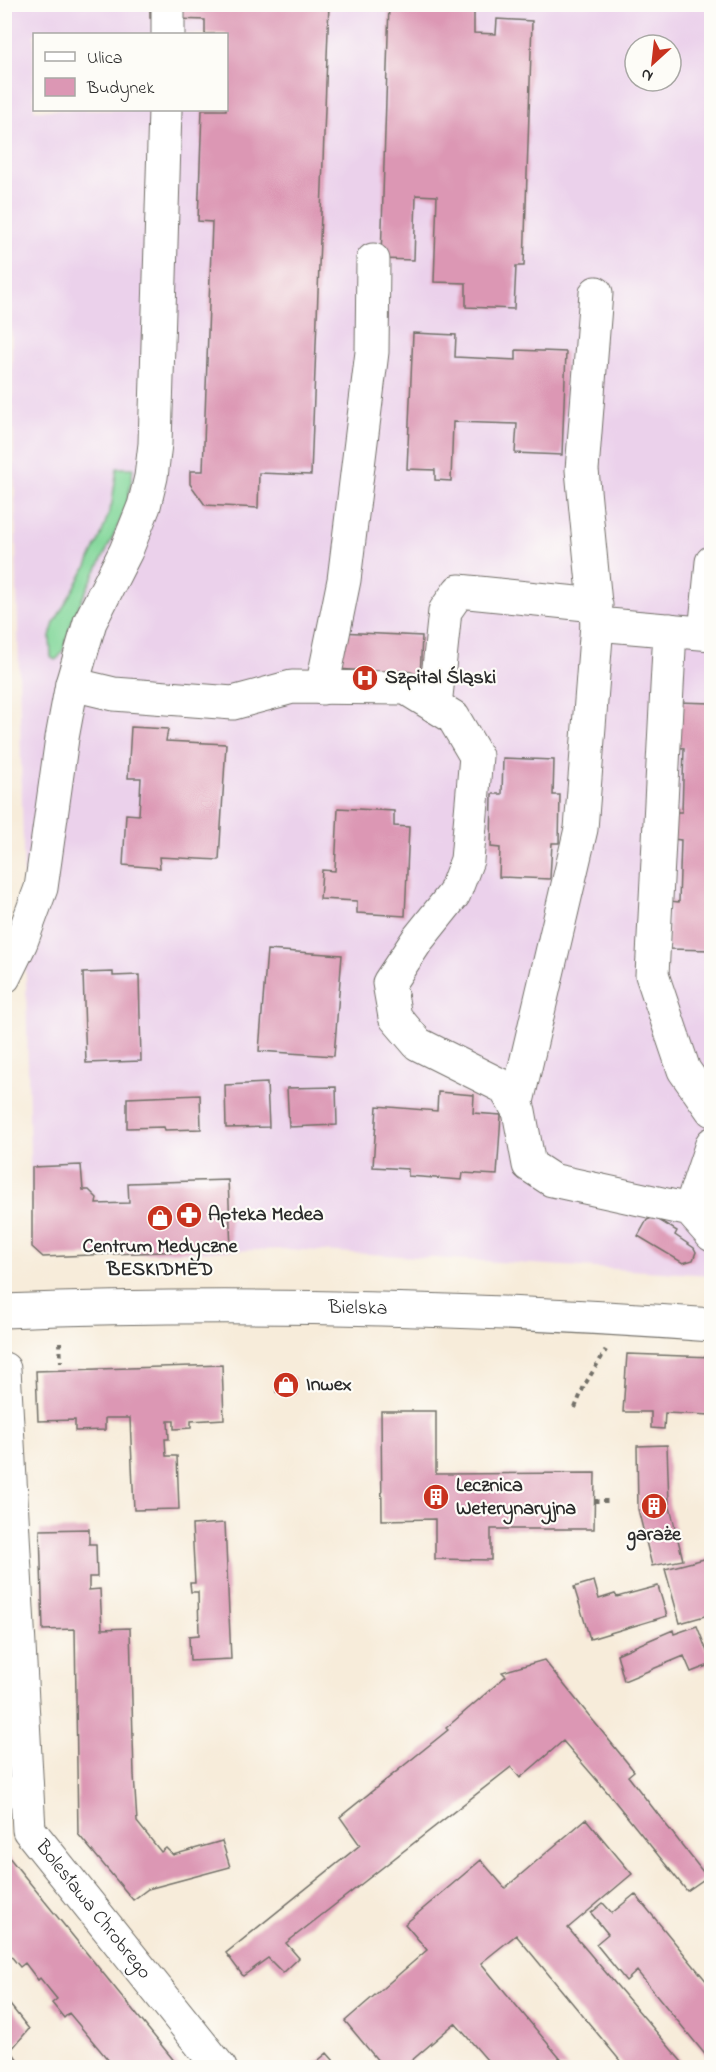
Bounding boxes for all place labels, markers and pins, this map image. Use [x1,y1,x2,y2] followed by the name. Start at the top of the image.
[350,663,380,693] hospital icon: Szpital Śląski
[385,664,497,693] place label: Szpital Śląski
[174,1200,204,1230] pharmacy icon: Apteka Medea
[208,1201,324,1230] place label: Apteka Medea
[145,1203,175,1233] shop icon: Centrum Medyczne BESKIDMED
[83,1233,238,1285] place label: Centrum Medyczne BESKIDMED
[271,1370,301,1400] shop icon: Inwex
[306,1371,352,1400] place label: Inwex
[456,1472,576,1525] place label: Lecznica Weterynaryjna
[421,1482,451,1512] building icon: Lecznica Weterynaryjna
[639,1491,669,1521] building icon: garaże
[626,1521,682,1551] place label: garaże

